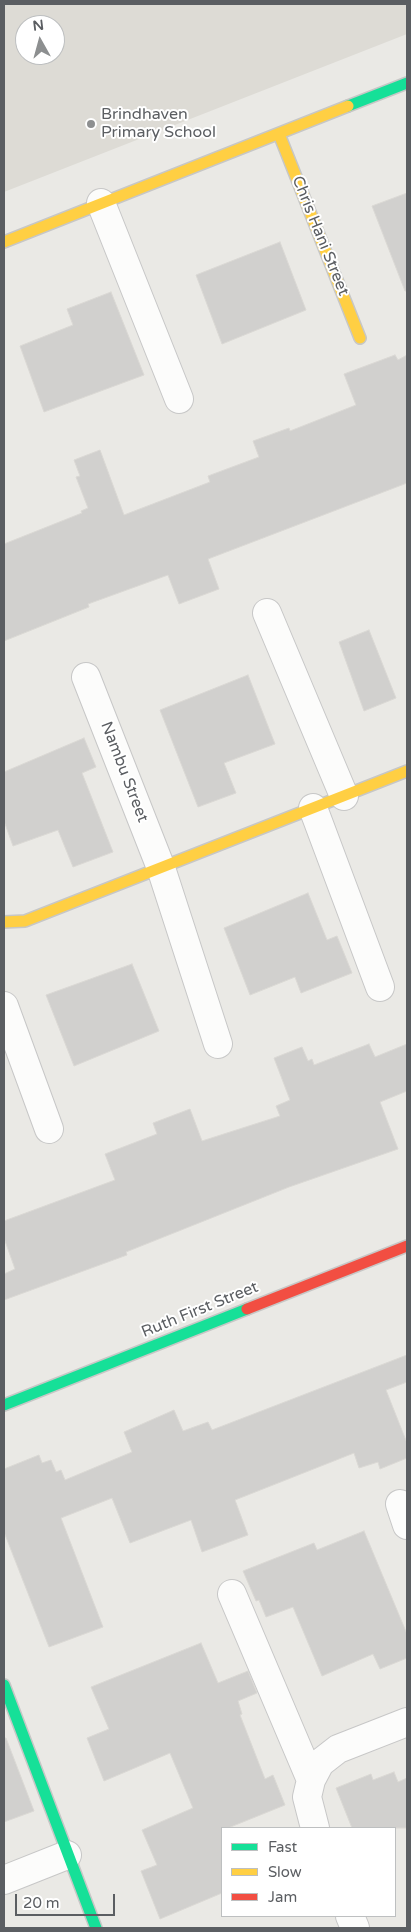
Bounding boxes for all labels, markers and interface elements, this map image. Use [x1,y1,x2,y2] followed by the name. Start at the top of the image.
[15,15,65,65] north arrow
[32,16,45,35] text: N
[101,105,216,143] place label: Brindhaven Primary School
[85,118,97,130] marker: Brindhaven Primary School
[287,173,353,299] street label: Chris Hani Street
[96,719,152,825] street label: Nambu Street
[139,1278,261,1342] street label: Ruth First Street
[221,1827,396,1917] legend
[268,1838,297,1856] text: Fast
[268,1863,302,1881] text: Slow
[18,1884,118,1916] scale bar
[268,1888,297,1906] text: Jam
[23,1894,60,1912] text: 20 m

